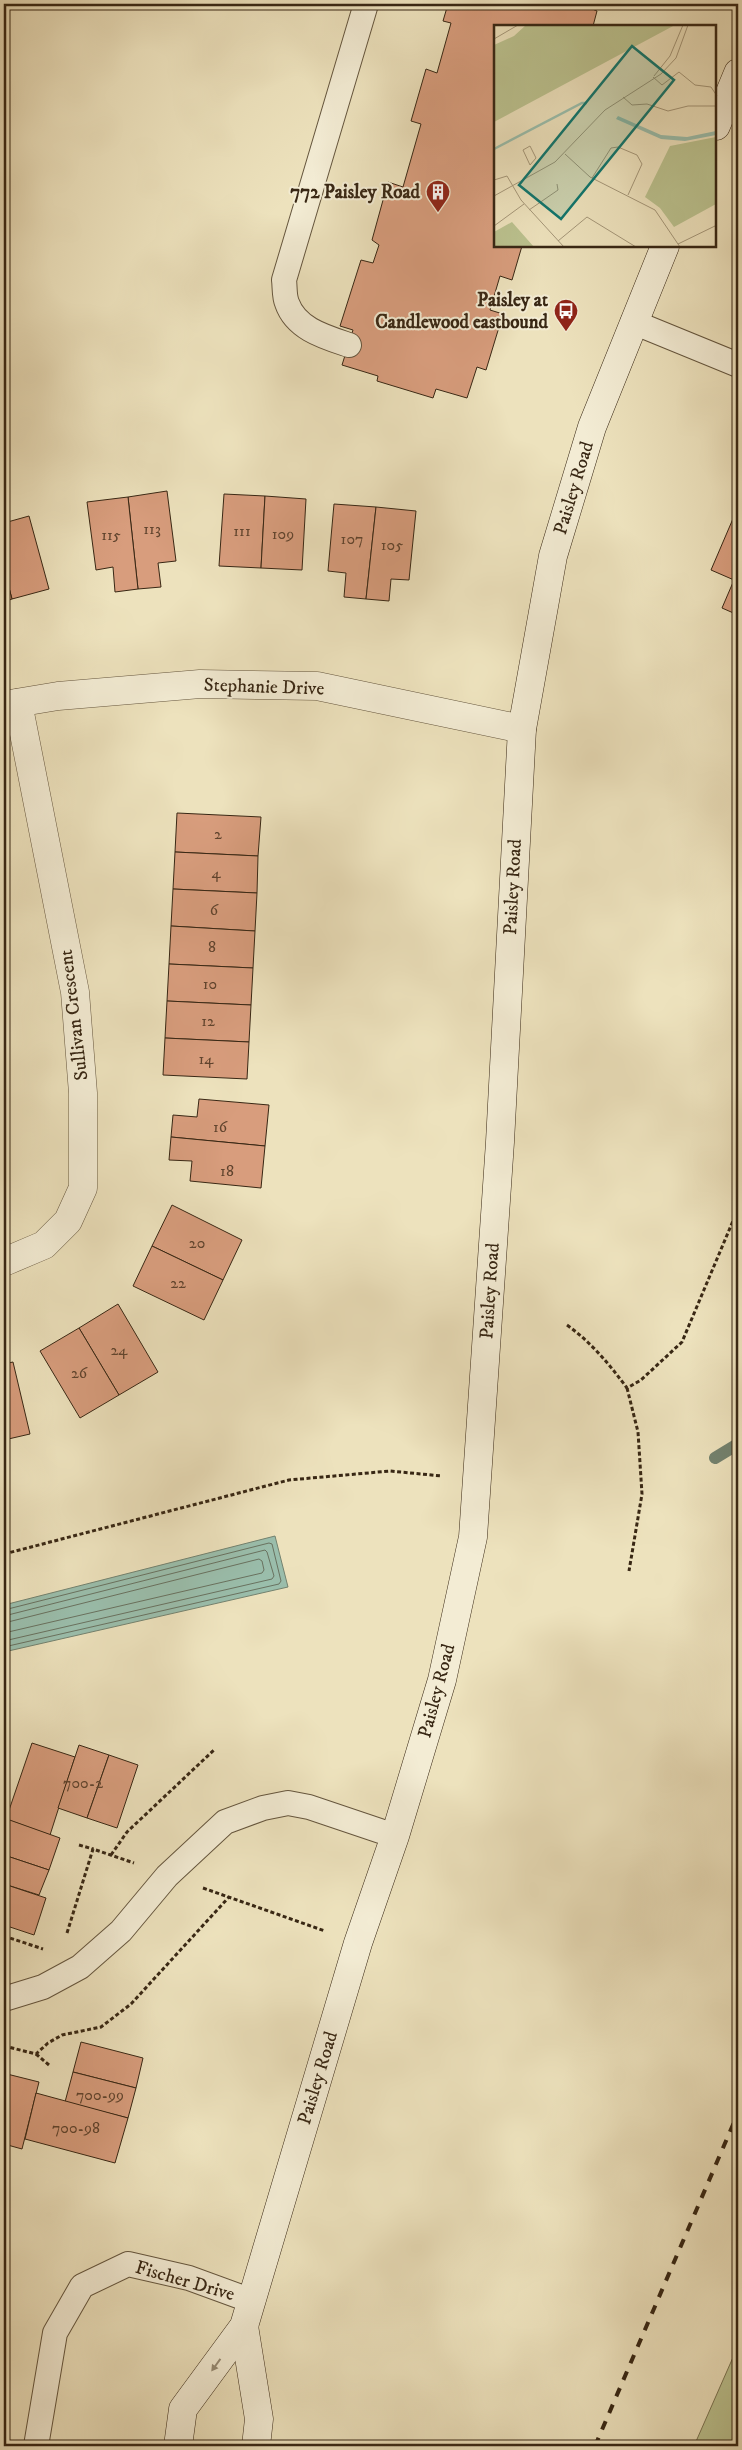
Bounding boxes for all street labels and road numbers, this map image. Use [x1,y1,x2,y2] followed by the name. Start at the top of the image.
[549,438,599,537] street label: Paisley Road
[203,673,325,701] street label: Stephanie Drive
[499,838,527,936] street label: Paisley Road
[55,948,93,1082] street label: Sullivan Crescent
[475,1242,505,1340] street label: Paisley Road
[413,1641,461,1740] street label: Paisley Road
[293,2028,343,2127] street label: Paisley Road
[133,2256,237,2306] street label: Fischer Drive

